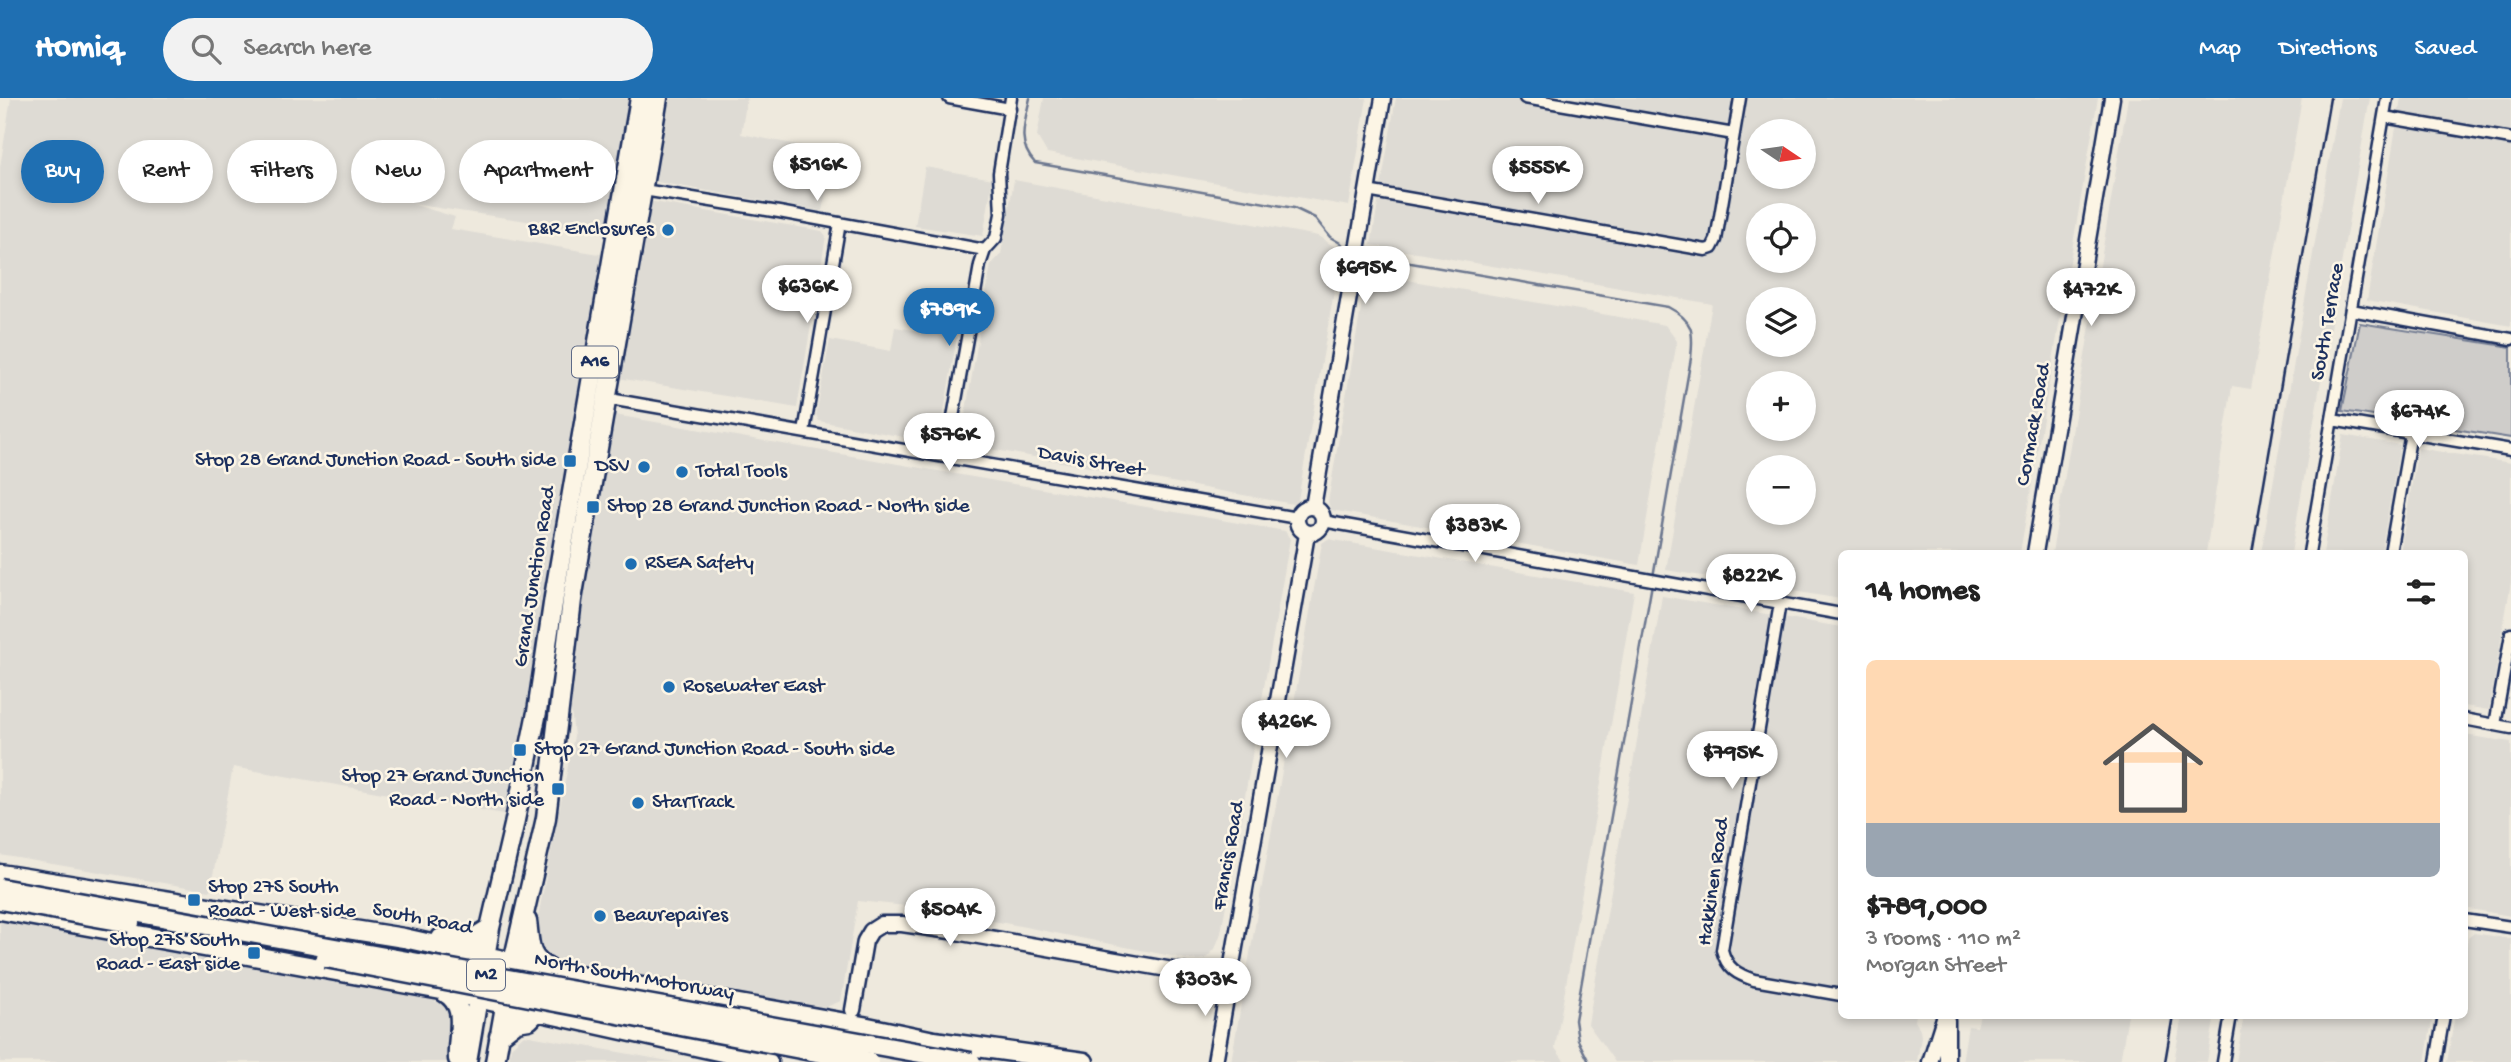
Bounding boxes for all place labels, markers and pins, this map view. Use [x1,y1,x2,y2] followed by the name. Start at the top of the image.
[768,144,866,203] pin: $516K
[1489,146,1587,206] pin: $555K
[527,218,655,243] place label: B&R Enclosures
[660,222,676,238] marker: B&R Enclosures
[1316,246,1414,306] pin: $695K
[758,266,856,325] pin: $636K
[2042,268,2140,328] pin: $472K
[900,288,998,348] pin: $789K
[2370,390,2468,450] pin: $674K
[900,414,998,473] pin: $576K
[195,449,557,474] place label: Stop 28 Grand Junction Road - South side
[562,453,578,469] marker: Stop 28 Grand Junction Road - South side
[593,455,630,480] place label: DSV
[636,459,652,475] marker: DSV
[695,460,788,485] place label: Total Tools
[674,464,690,480] marker: Total Tools
[607,495,971,520] place label: Stop 28 Grand Junction Road - North side
[585,499,601,515] marker: Stop 28 Grand Junction Road - North side
[1426,504,1524,564] pin: $383K
[645,552,754,577] place label: RSEA Safety
[1702,554,1800,614] pin: $822K
[623,556,639,572] marker: RSEA Safety
[683,675,827,700] place label: Rosewater East
[661,679,677,695] marker: Rosewater East
[1237,700,1335,760] pin: $426K
[1683,732,1781,791] pin: $795K
[534,738,896,763] place label: Stop 27 Grand Junction Road - South side
[512,742,528,758] marker: Stop 27 Grand Junction Road - South side
[342,765,545,814] place label: Stop 27 Grand Junction Road - North side
[550,781,566,797] marker: Stop 27 Grand Junction Road - North side
[652,791,736,816] place label: StarTrack
[630,795,646,811] marker: StarTrack
[208,876,357,925] place label: Stop 27S South Road - West side
[901,888,999,948] pin: $504K
[186,892,202,908] marker: Stop 27S South Road - West side
[613,904,729,929] place label: Beaurepaires
[592,908,608,924] marker: Beaurepaires
[96,929,241,978] place label: Stop 27S South Road - East side
[246,945,262,961] marker: Stop 27S South Road - East side
[1156,958,1254,1018] pin: $303K

